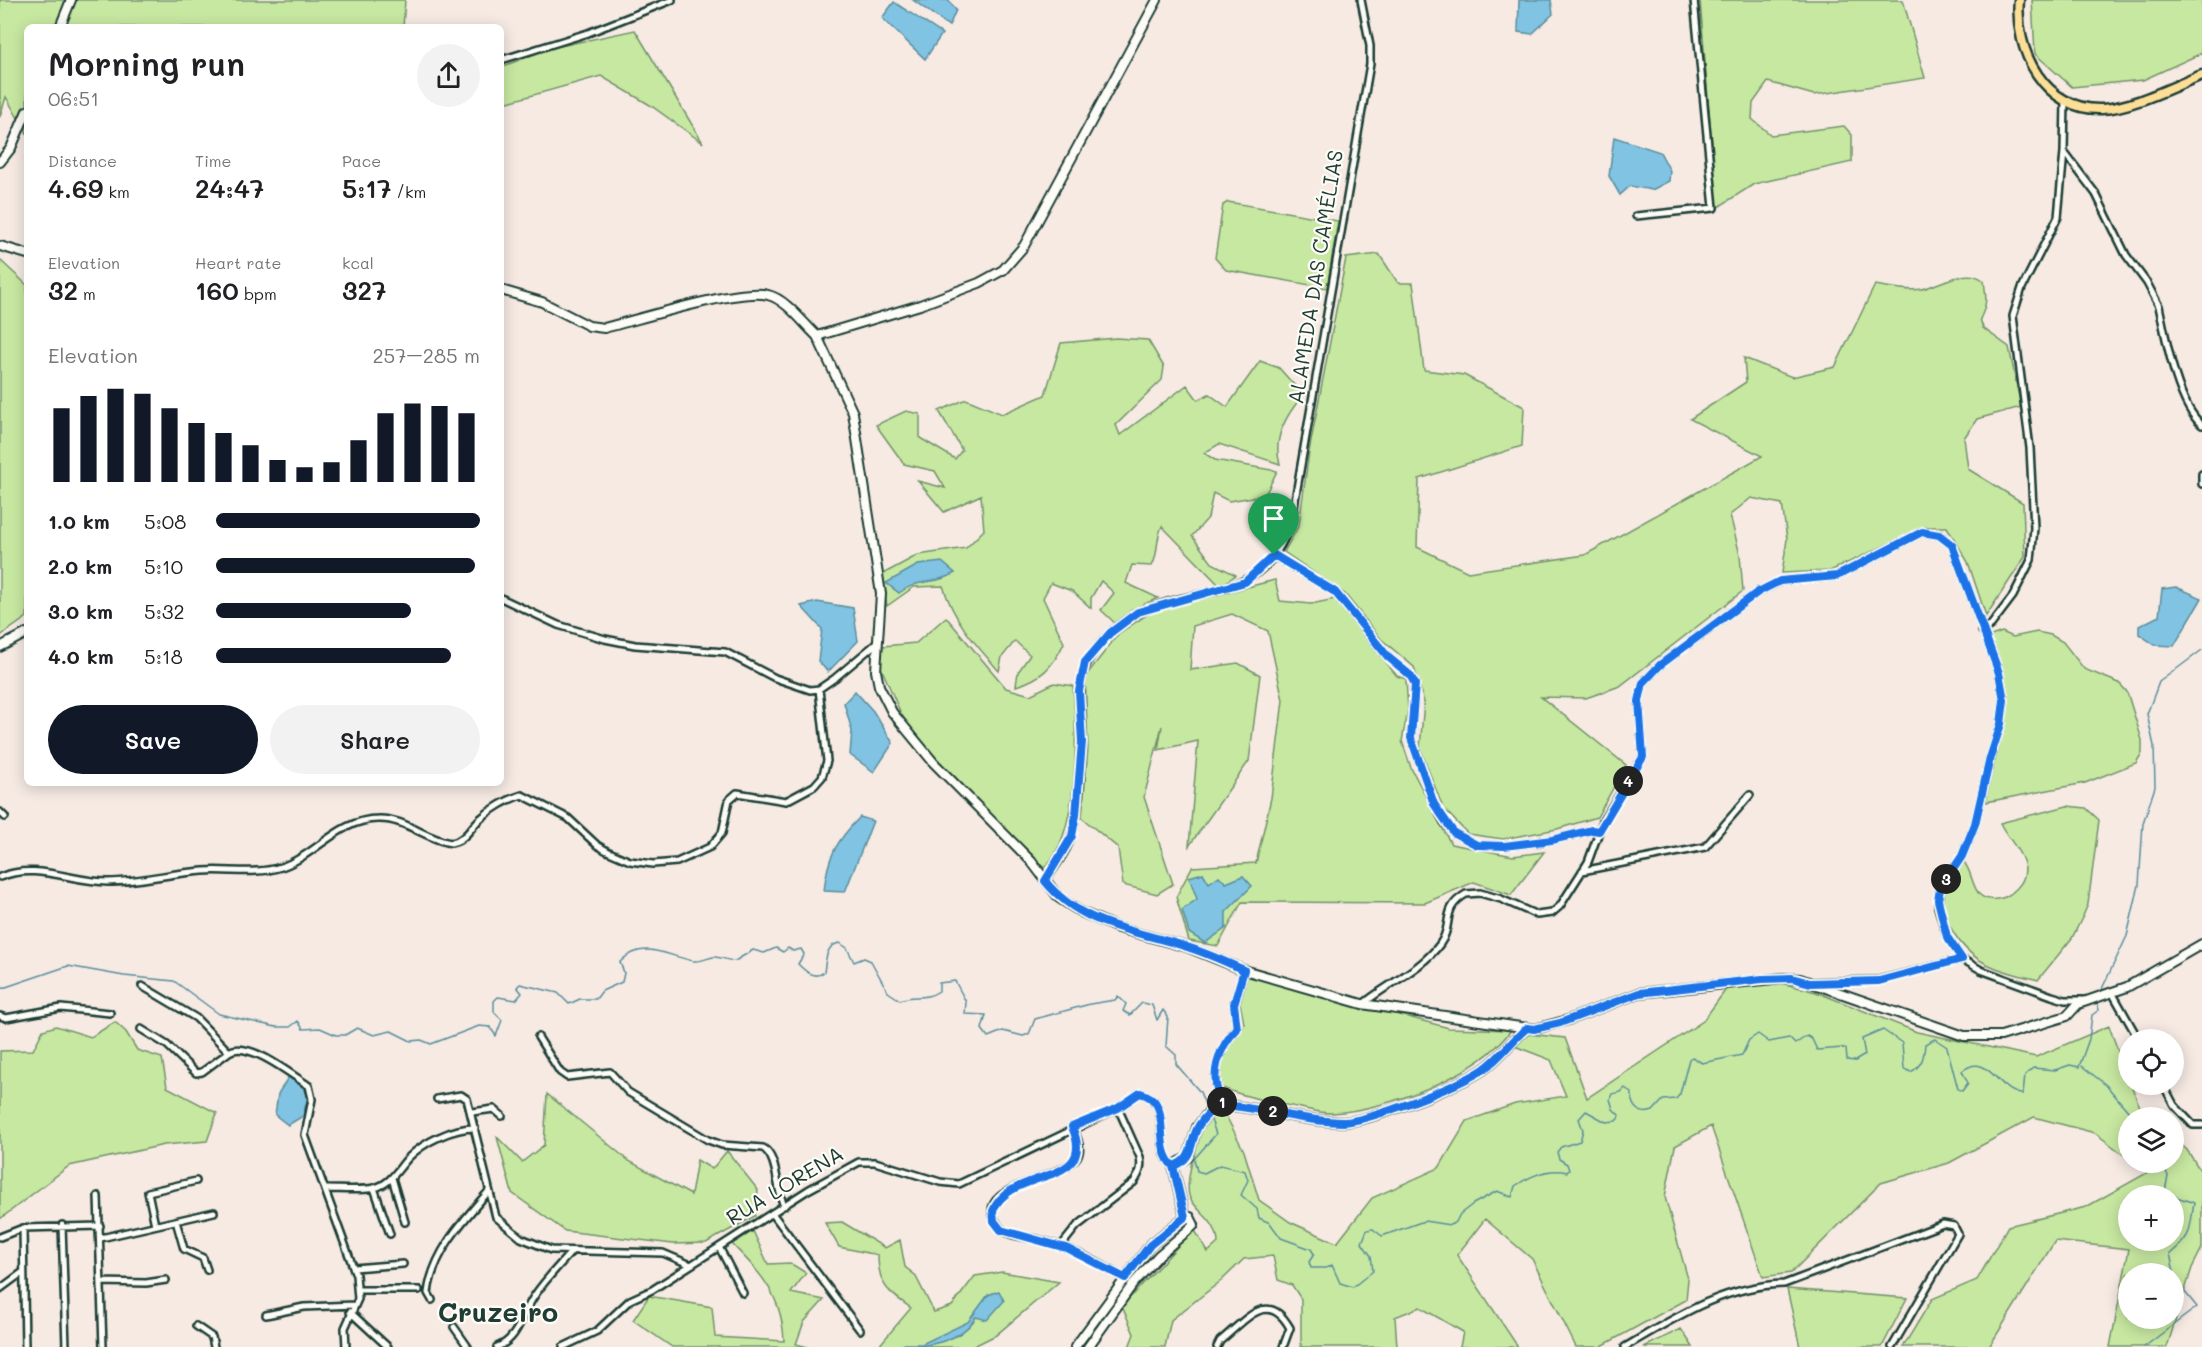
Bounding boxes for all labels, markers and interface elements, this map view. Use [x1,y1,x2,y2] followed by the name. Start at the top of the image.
[48,41,245,84] text: Morning run
[417,44,480,107] button: share
[48,85,99,111] text: 06:51
[1281,148,1348,406] street label: ALAMEDA DAS CAMÉLIAS
[48,150,117,171] text: Distance
[195,150,231,171] text: Time
[342,150,381,171] text: Pace
[48,171,103,205] text: 4.69
[195,171,264,205] text: 24:47
[342,171,391,205] text: 5:17
[103,181,130,202] text: km
[391,181,426,202] text: /km
[48,252,120,273] text: Elevation
[195,252,281,273] text: Heart rate
[342,252,374,273] text: kcal
[48,273,78,307] text: 32
[195,273,239,307] text: 160
[342,273,386,307] text: 327
[78,283,96,304] text: m
[239,283,277,304] text: bpm
[48,342,138,368] text: Elevation
[372,342,480,368] text: 257–285 m
[1248,493,1299,555] pin
[1257,502,1290,535] icon: arrive
[48,508,110,534] text: 1.0 km
[144,508,186,534] text: 5:08
[48,553,112,579] text: 2.0 km
[144,553,183,579] text: 5:10
[48,598,113,624] text: 3.0 km
[144,598,185,624] text: 5:32
[48,643,114,669] text: 4.0 km
[144,643,183,669] text: 5:18
[48,705,258,774] button: Save
[270,705,480,774] button: Share
[1613,766,1643,796] pin: 4
[1623,770,1633,791] text: 4
[1931,864,1961,894] pin: 3
[1941,868,1951,889] text: 3
[2118,1029,2184,1329] map controls
[2118,1029,2184,1095] button: locate
[1207,1087,1237,1117] pin: 1
[1218,1091,1226,1112] text: 1
[1258,1096,1288,1126] pin: 2
[1269,1100,1277,1121] text: 2
[2118,1107,2184,1173] button: layers
[721,1139,848,1230] street label: RUA LORENA
[2118,1185,2184,1251] button: +
[2118,1263,2184,1329] button: −
[438,1294,558,1329] district label: Cruzeiro

